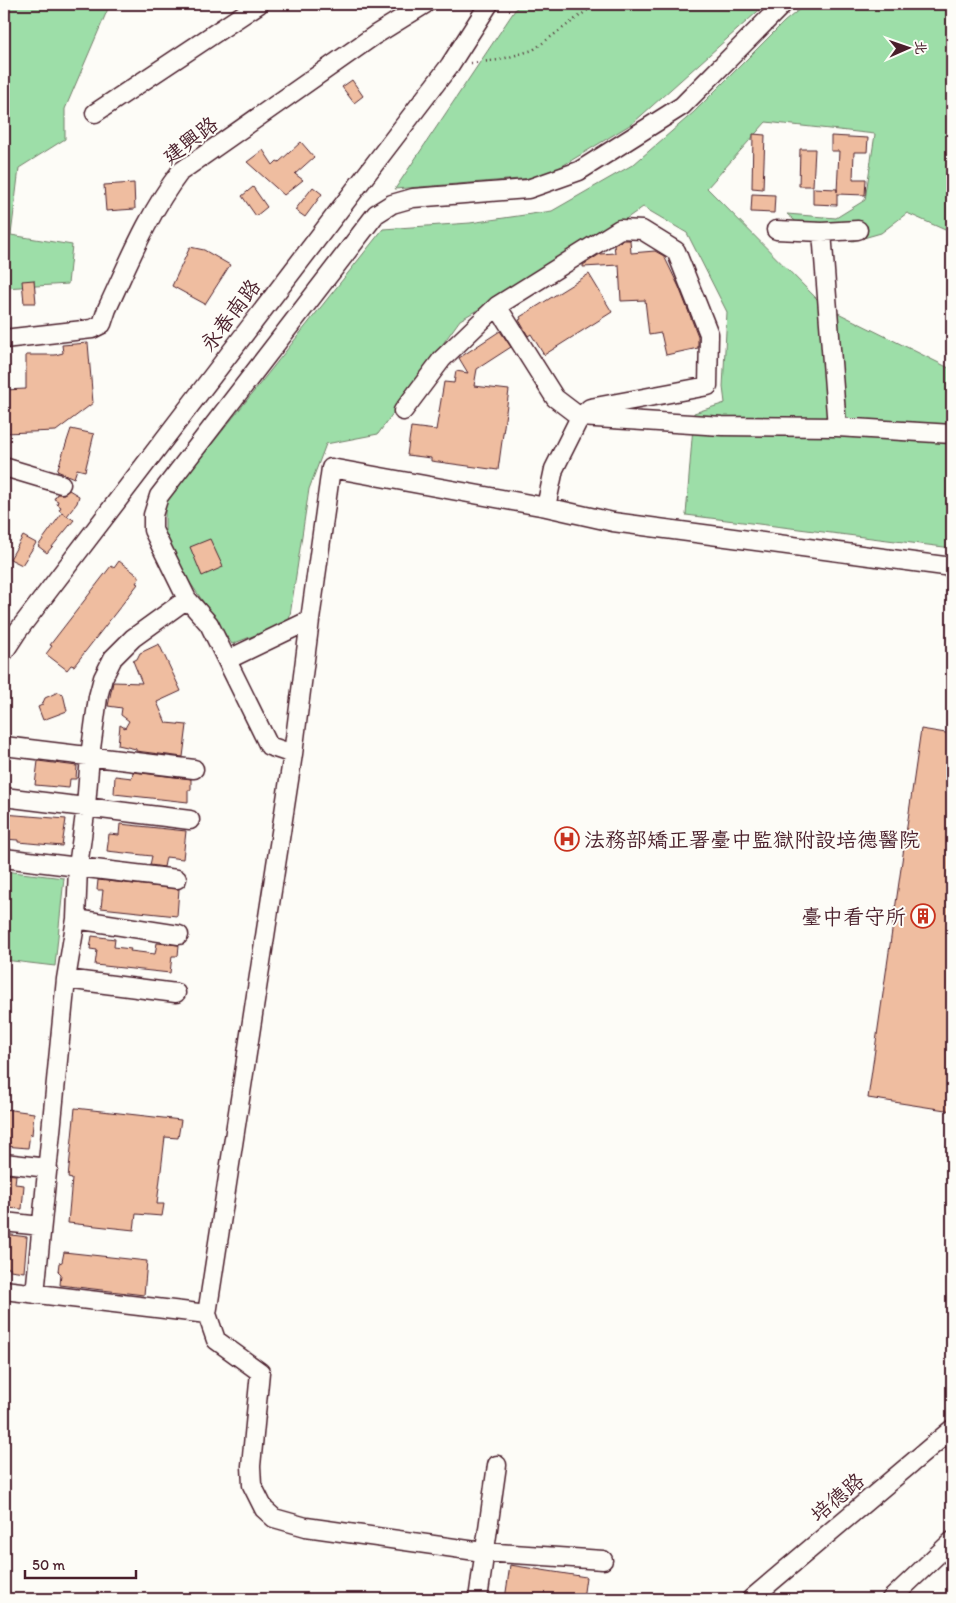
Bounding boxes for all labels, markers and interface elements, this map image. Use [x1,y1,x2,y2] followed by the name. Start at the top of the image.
[884,22,934,72] north arrow
[912,40,929,55] text: 北
[157,111,223,169] street label: 建興路
[195,274,265,356] street label: 永春南路
[554,826,580,852] hospital icon: 法務部矯正署臺中監獄附設培德醫院
[584,827,920,852] place label: 法務部矯正署臺中監獄附設培德醫院
[910,903,936,929] building icon: 臺中看守所
[801,904,906,929] place label: 臺中看守所
[805,1467,869,1527] street label: 培德路
[25,1548,136,1580] scale bar
[32,1556,65,1574] text: 50 m

